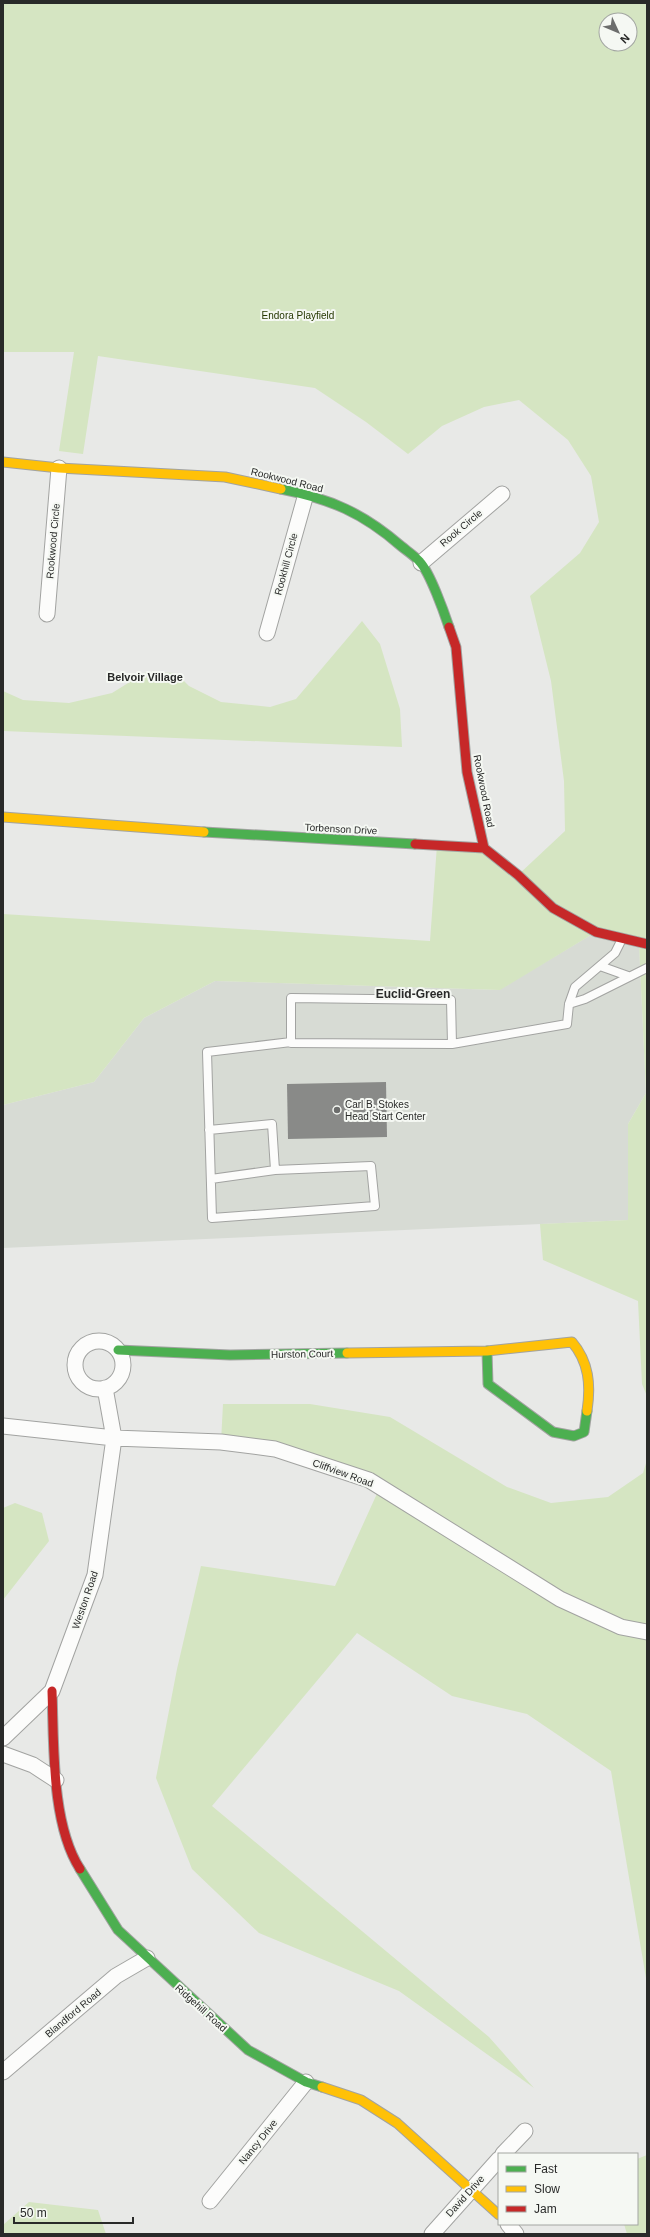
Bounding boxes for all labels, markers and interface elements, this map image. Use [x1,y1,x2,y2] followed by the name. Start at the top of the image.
[598,12,638,52] north arrow
[618,32,632,46] text: N
[262,310,334,321] park label: Endora Playfield
[250,466,324,494] street label: Rookwood Road
[44,502,62,579] street label: Rookwood Circle
[438,507,485,549] street label: Rook Circle
[272,531,300,596] street label: Rookhill Circle
[107,671,183,683] district label: Belvoir Village
[472,754,496,828] street label: Rookwood Road
[304,822,378,836] street label: Torbenson Drive
[376,987,450,1001] district label: Euclid-Green
[345,1099,426,1122] place label: Carl B. Stokes Head Start Center
[332,1105,342,1115] marker: Carl B. Stokes Head Start Center
[271,1348,333,1360] street label: Hurston Court
[311,1457,375,1489] street label: Cliffview Road
[70,1570,100,1630] street label: Weston Road
[173,1982,229,2034] street label: Ridgehill Road
[43,1986,103,2040] street label: Blandford Road
[237,2117,280,2167] street label: Nancy Drive
[498,2153,638,2225] legend
[534,2162,558,2176] text: Fast
[444,2173,487,2219] street label: David Drive
[534,2182,560,2196] text: Slow
[14,2199,133,2225] scale bar
[534,2202,557,2216] text: Jam
[20,2206,47,2220] text: 50 m

